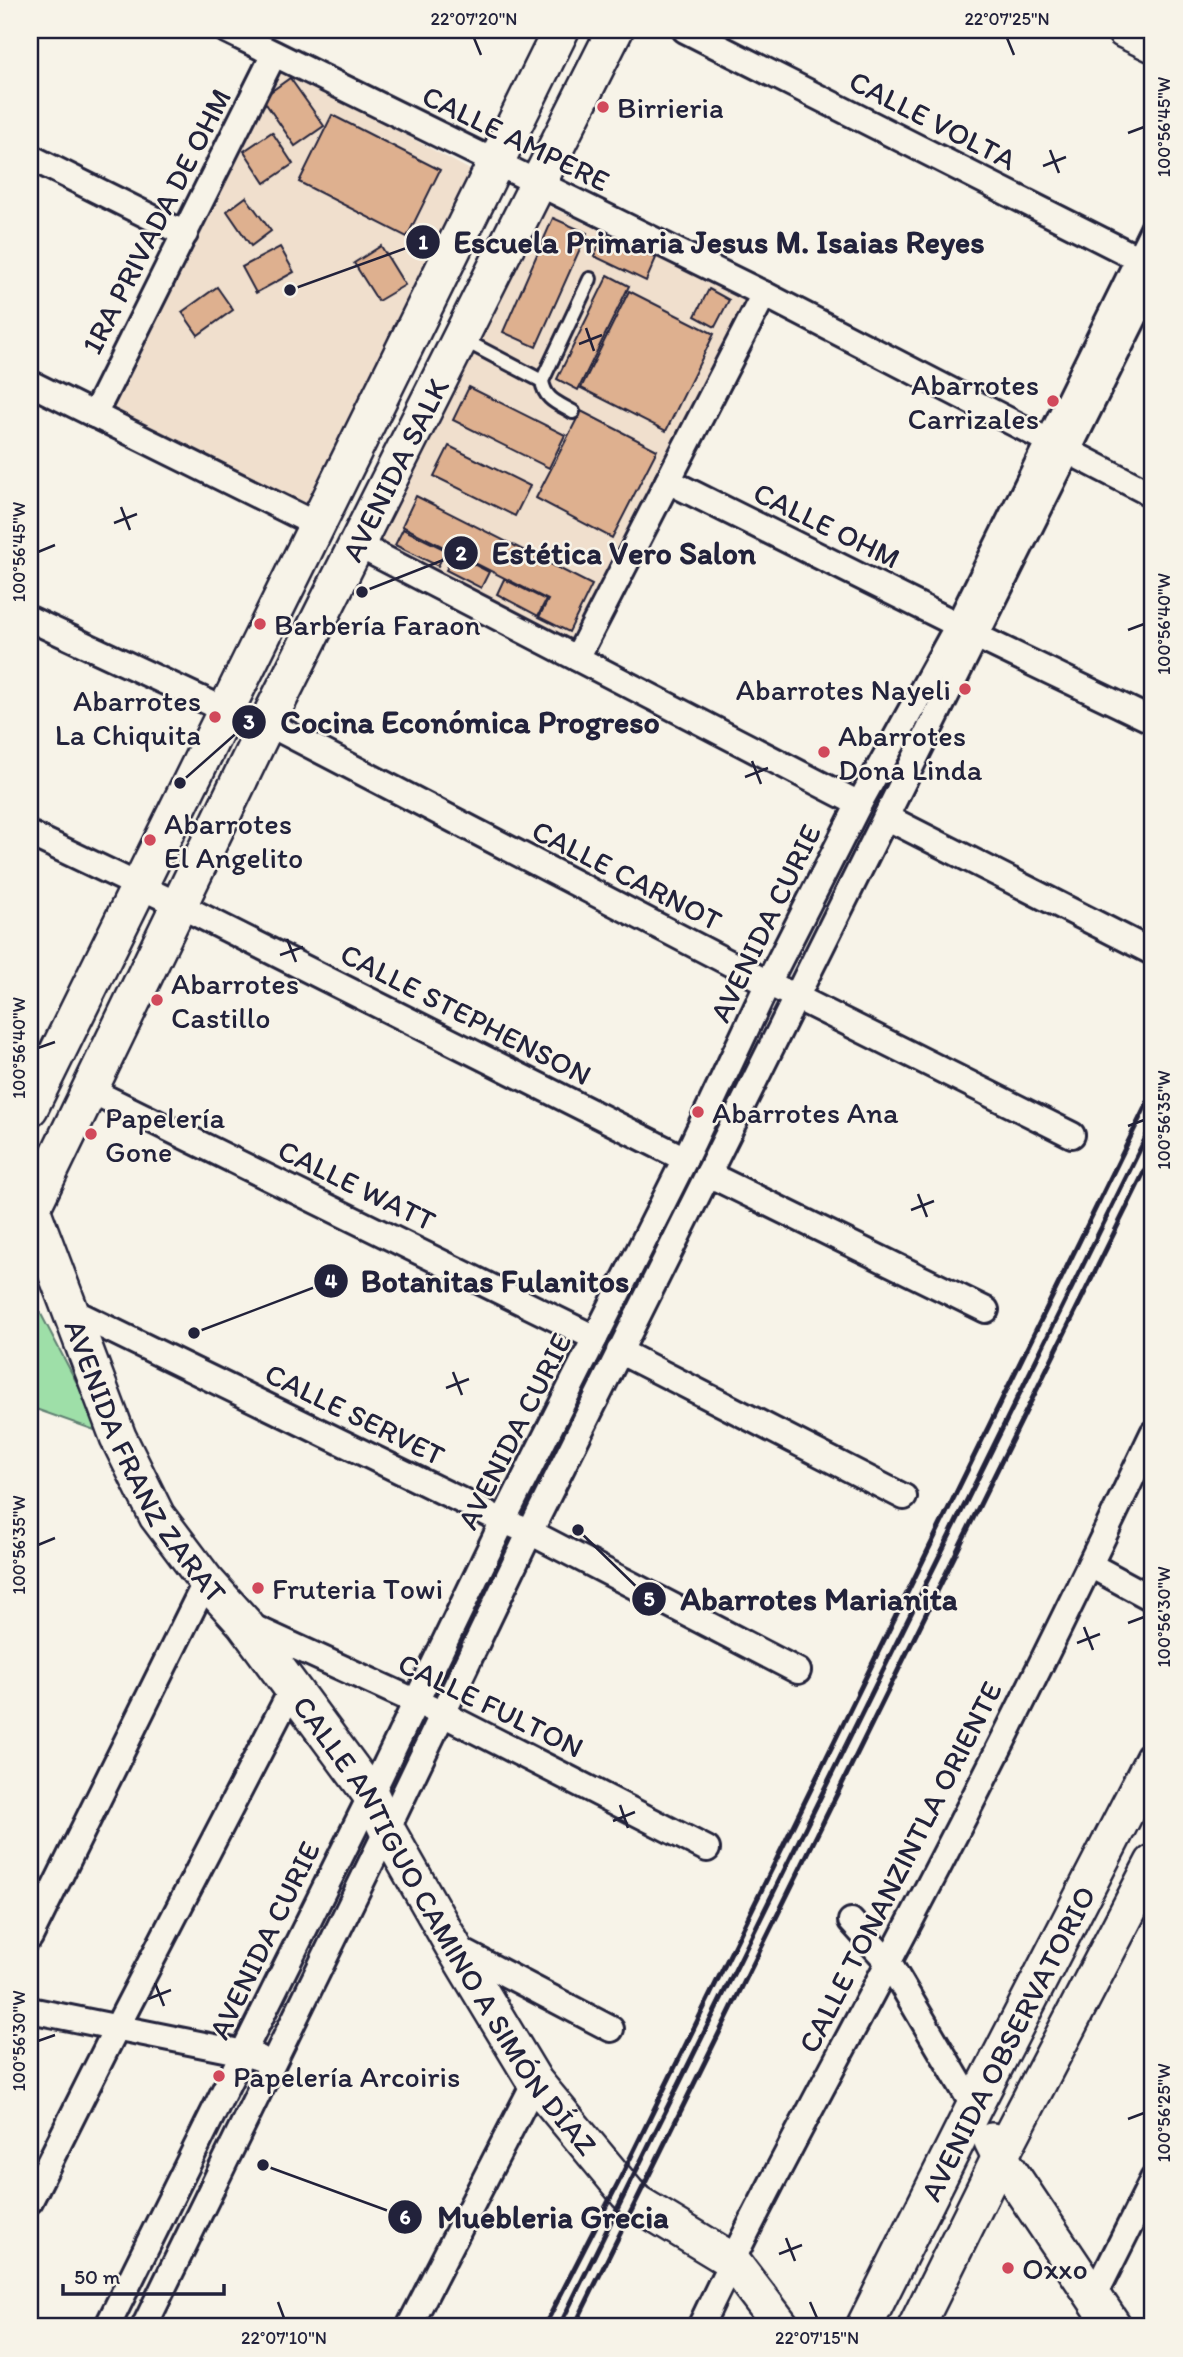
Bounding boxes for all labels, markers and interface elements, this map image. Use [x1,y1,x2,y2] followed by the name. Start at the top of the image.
[431,8,517,30] text: 22°07'20"N
[964,8,1050,30] text: 22°07'25"N
[843,62,1023,178] street label: CALLE VOLTA
[416,77,616,199] street label: CALLE AMPERE
[1153,77,1175,177] text: 100°56'45"W
[73,82,239,360] street label: 1RA PRIVADA DE OHM
[617,89,724,126] place label: Birrieria
[595,99,611,115] marker: Birrieria
[405,215,998,268] callout: Escuela Primaria Jesus M. Isaias Reyes
[453,223,985,261] text: Escuela Primaria Jesus M. Isaias Reyes
[418,229,428,254] text: 1
[908,366,1039,437] place label: Abarrotes Carrizales
[333,372,456,567] street label: AVENIDA SALK
[1045,393,1061,409] marker: Abarrotes Carrizales
[747,474,907,576] street label: CALLE OHM
[8,502,30,602] text: 100°56'45"W
[444,527,770,580] callout: Estética Vero Salon
[492,534,757,572] text: Estética Vero Salon
[455,540,467,565] text: 2
[1153,573,1175,675] text: 100°56'40"W
[274,606,481,643] place label: Barbería Faraon
[252,616,268,632] marker: Barbería Faraon
[736,671,951,708] place label: Abarrotes Nayeli
[957,681,973,697] marker: Abarrotes Nayeli
[55,682,201,753] place label: Abarrotes La Chiquita
[231,695,674,748] callout: Cocina Económica Progreso
[280,703,660,741] text: Cocina Económica Progreso
[207,709,223,725] marker: Abarrotes La Chiquita
[243,709,255,734] text: 3
[838,717,983,788] place label: Abarrotes Dona Linda
[816,744,832,760] marker: Abarrotes Dona Linda
[164,805,303,876] place label: Abarrotes El Angelito
[526,811,728,939] street label: CALLE CARNOT
[701,818,829,1028] street label: AVENIDA CURIE
[142,832,158,848] marker: Abarrotes El Angelito
[334,935,598,1093] street label: CALLE STEPHENSON
[171,965,299,1036] place label: Abarrotes Castillo
[149,992,165,1008] marker: Abarrotes Castillo
[8,997,30,1099] text: 100°56'40"W
[1153,1070,1175,1170] text: 100°56'35"W
[712,1094,899,1131] place label: Abarrotes Ana
[105,1099,225,1170] place label: Papelería Gone
[690,1104,706,1120] marker: Abarrotes Ana
[83,1126,99,1142] marker: Papelería Gone
[272,1131,442,1239] street label: CALLE WATT
[313,1254,643,1307] callout: Botanitas Fulanitos
[361,1262,629,1300] text: Botanitas Fulanitos
[325,1268,338,1293] text: 4
[57,1314,235,1610] street label: AVENIDA FRANZ ZARAT
[449,1327,579,1535] street label: AVENIDA CURIE
[259,1355,451,1474] street label: CALLE SERVET
[8,1495,30,1595] text: 100°56'35"W
[1153,1566,1175,1668] text: 100°56'30"W
[272,1570,443,1607] place label: Fruteria Towi
[632,1572,971,1625] callout: Abarrotes Marianita
[250,1580,266,1596] marker: Fruteria Towi
[679,1580,958,1618] text: Abarrotes Marianita
[643,1586,655,1611] text: 5
[392,1644,590,1766] street label: CALLE FULTON
[790,1675,1010,2059] street label: CALLE TONANZINTLA ORIENTE
[285,1688,606,2162] street label: CALLE ANTIGUO CAMINO A SIMÓN DÍAZ
[200,1835,328,2045] street label: AVENIDA CURIE
[912,1879,1103,2207] street label: AVENIDA OBSERVATORIO
[8,1990,30,2092] text: 100°56'30"W
[233,2058,460,2095] place label: Papelería Arcoiris
[1153,2063,1175,2163] text: 100°56'25"W
[211,2068,227,2084] marker: Papelería Arcoiris
[388,2190,683,2243] callout: Muebleria Grecia
[437,2198,669,2236] text: Muebleria Grecia
[399,2204,411,2229] text: 6
[1022,2250,1088,2287] place label: Oxxo
[63,2252,224,2296] scale bar
[1000,2260,1016,2276] marker: Oxxo
[74,2264,121,2289] text: 50 m
[241,2327,327,2349] text: 22°07'10"N
[775,2327,859,2349] text: 22°07'15"N

